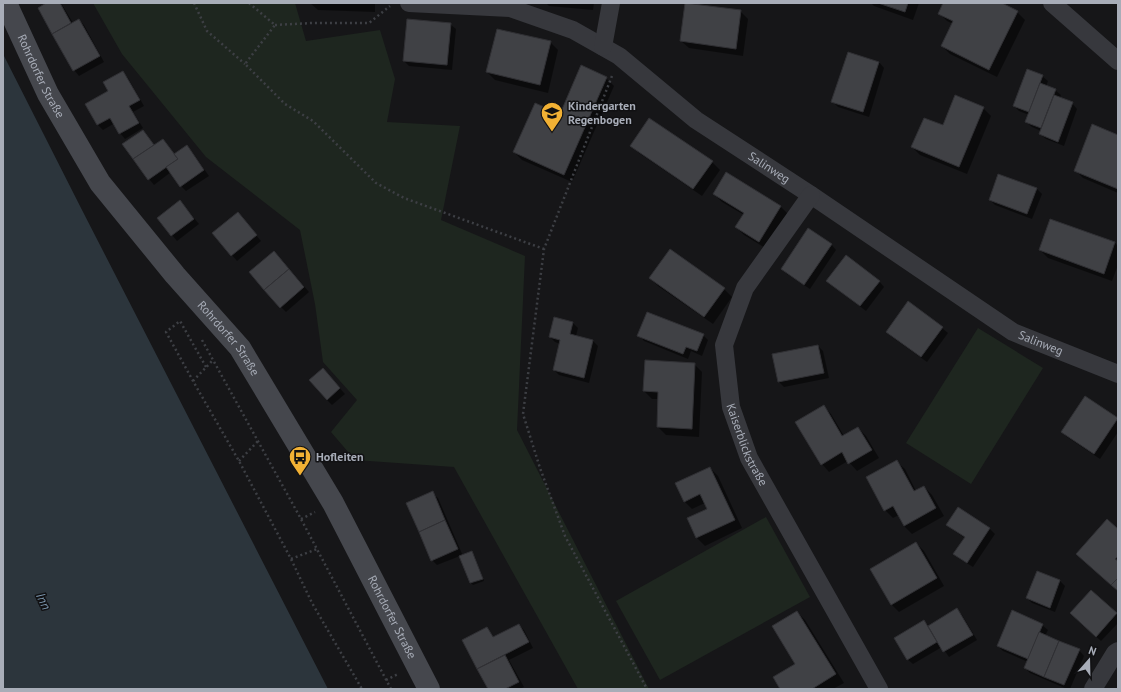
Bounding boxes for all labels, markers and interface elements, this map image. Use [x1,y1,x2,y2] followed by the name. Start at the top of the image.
[14,32,68,120] street label: Rohrdorfer Straße
[568,98,636,127] place label: Kindergarten Regenbogen
[539,100,565,133] school or university icon: Kindergarten Regenbogen
[746,148,793,186] street label: Salinweg
[195,297,263,378] street label: Rohrdorfer Straße
[1016,327,1065,358] street label: Salinweg
[723,401,771,488] street label: Kaiserblickstraße
[287,444,313,477] bus stop icon: Hofleiten
[316,449,363,464] place label: Hofleiten
[365,573,420,661] street label: Rohrdorfer Straße
[32,590,55,613] water label: Inn
[1069,640,1109,680] north arrow
[1087,643,1098,658] text: N

